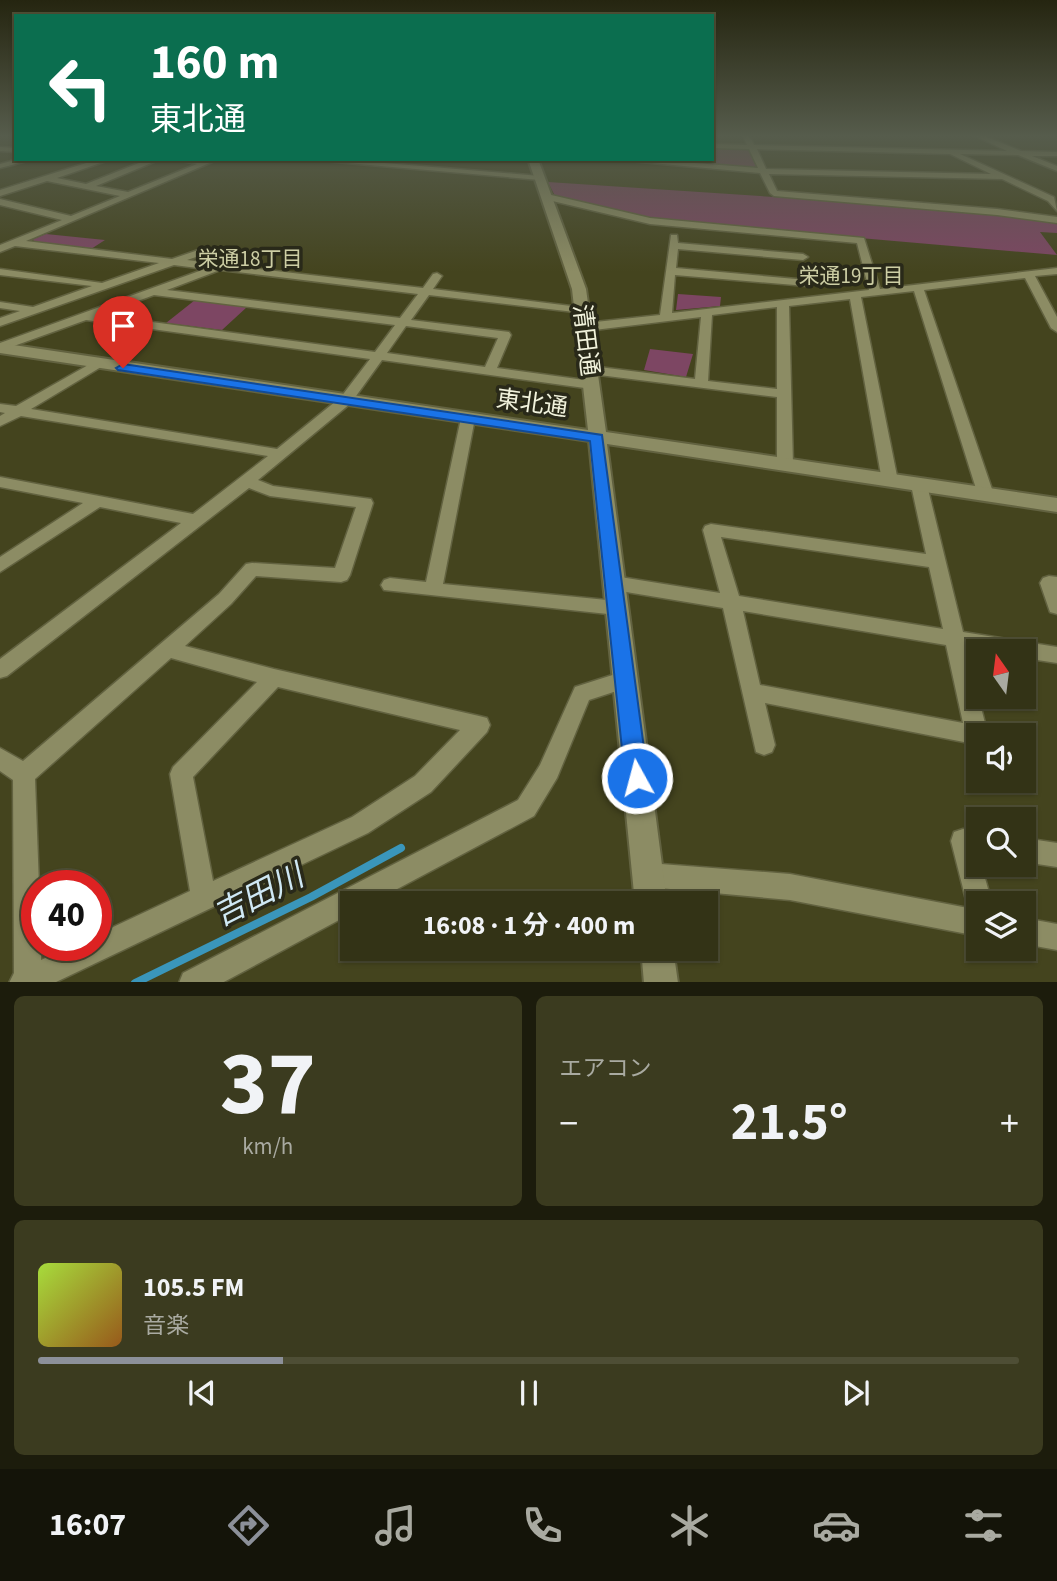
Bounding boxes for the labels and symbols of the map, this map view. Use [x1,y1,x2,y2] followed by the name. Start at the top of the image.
[198,244,302,274] district label: 栄通18丁目
[799,261,903,291] district label: 栄通19丁目
[93,296,153,368] pin
[564,302,607,378] street label: 清田通
[494,381,570,426] street label: 東北通
[966,639,1036,709] north arrow
[600,741,674,815] position arrow
[205,852,314,938] water label: 吉田川
[21,870,112,961] speed limit sign: 40

